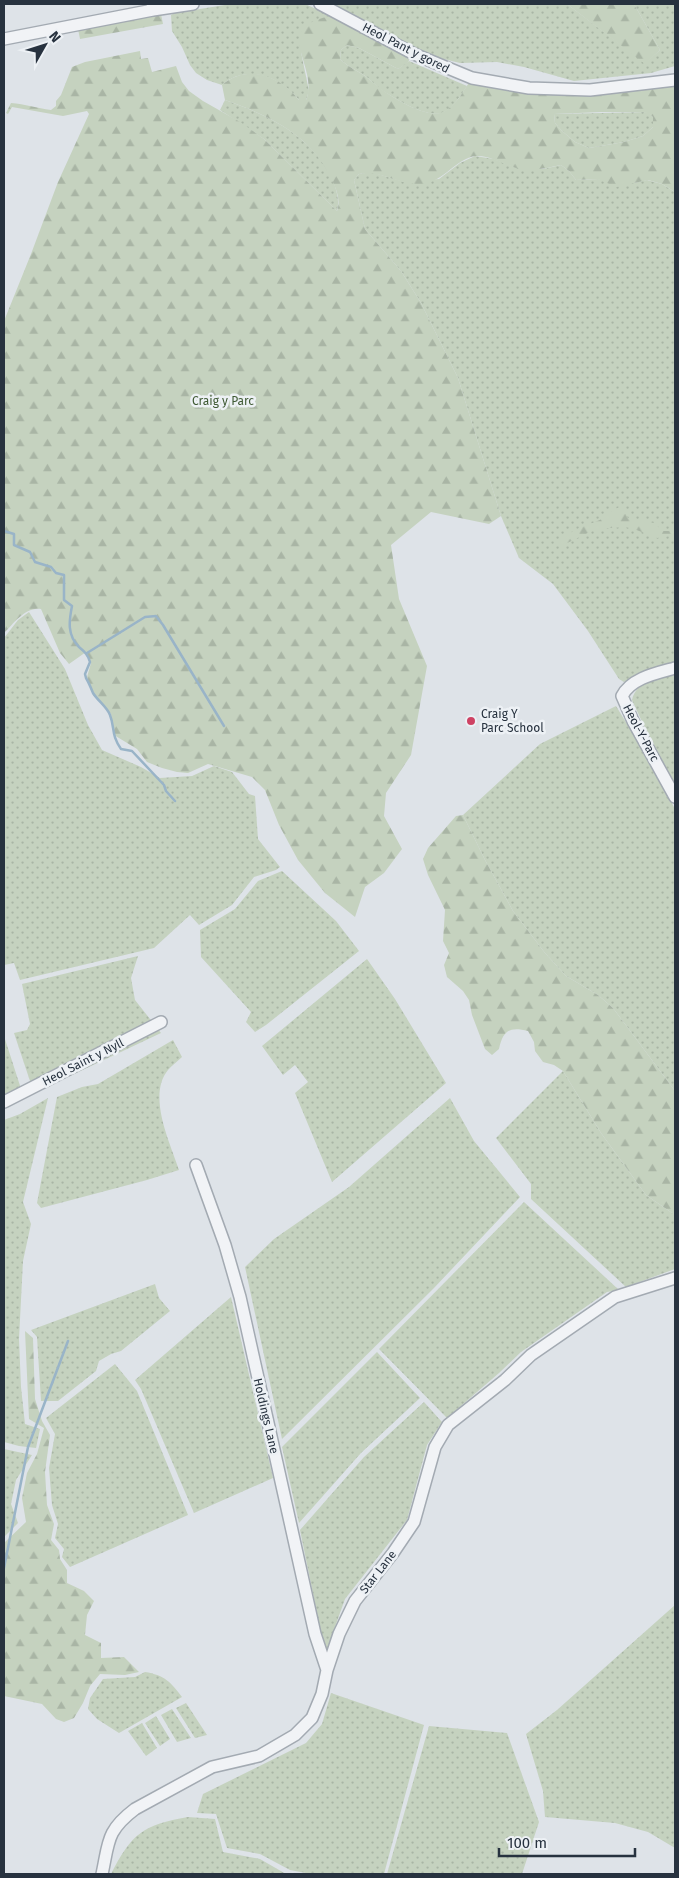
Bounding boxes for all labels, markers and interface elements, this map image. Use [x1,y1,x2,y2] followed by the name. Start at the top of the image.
[20,20,70,70] north arrow
[360,20,452,76] street label: Heol Pant y gored
[45,28,64,46] text: N
[192,394,254,408] park label: Craig y Parc
[620,702,662,764] street label: Heol-Y-Parc
[481,707,544,735] place label: Craig Y Parc School
[465,715,477,727] marker: Craig Y Parc School
[40,1035,127,1089] street label: Heol Saint y Nyll
[251,1377,281,1455] street label: Holdings Lane
[357,1548,399,1596] street label: Star Lane
[499,1826,635,1858] scale bar
[507,1834,547,1852] text: 100 m

